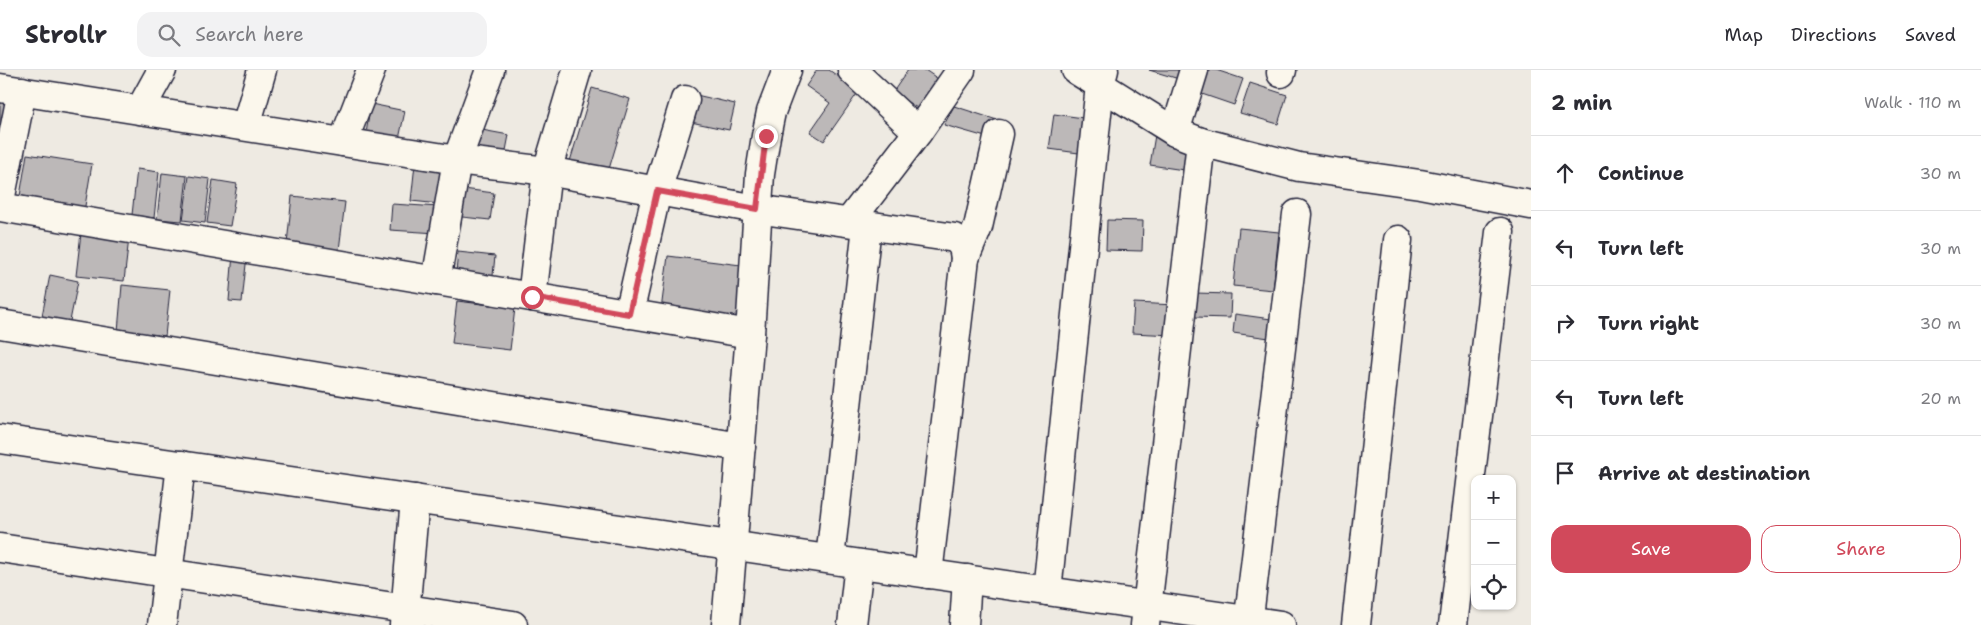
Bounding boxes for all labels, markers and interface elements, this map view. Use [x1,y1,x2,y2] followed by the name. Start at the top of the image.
[137,12,487,57] search box
[25,19,107,51] text: Strollr
[155,21,183,49] icon: search
[195,22,304,47] text: Search here
[1725,23,1763,47] text: Map
[1791,23,1877,47] text: Directions
[1905,23,1956,47] text: Saved
[1551,89,1612,117] text: 2 min
[1864,92,1961,113] text: Walk · 110 m
[755,125,778,148] route end
[1551,159,1579,187] icon: ahead
[1598,161,1684,186] text: Continue
[1920,163,1961,184] text: 30 m
[1551,234,1579,262] icon: left
[1598,236,1684,261] text: Turn left
[1920,238,1961,259] text: 30 m
[521,286,544,309] route start
[1551,309,1579,337] icon: right
[1598,311,1699,336] text: Turn right
[1920,313,1961,334] text: 30 m
[1551,384,1579,412] icon: left
[1598,386,1684,411] text: Turn left
[1920,388,1961,409] text: 20 m
[1551,459,1579,487] icon: arrive
[1598,461,1810,486] text: Arrive at destination
[1471,475,1516,610] map controls
[1471,475,1516,520] button: +
[1471,520,1516,565] button: −
[1551,525,1751,573] button: Save
[1761,525,1961,573] button: Share
[1471,565,1516,610] button: locate

